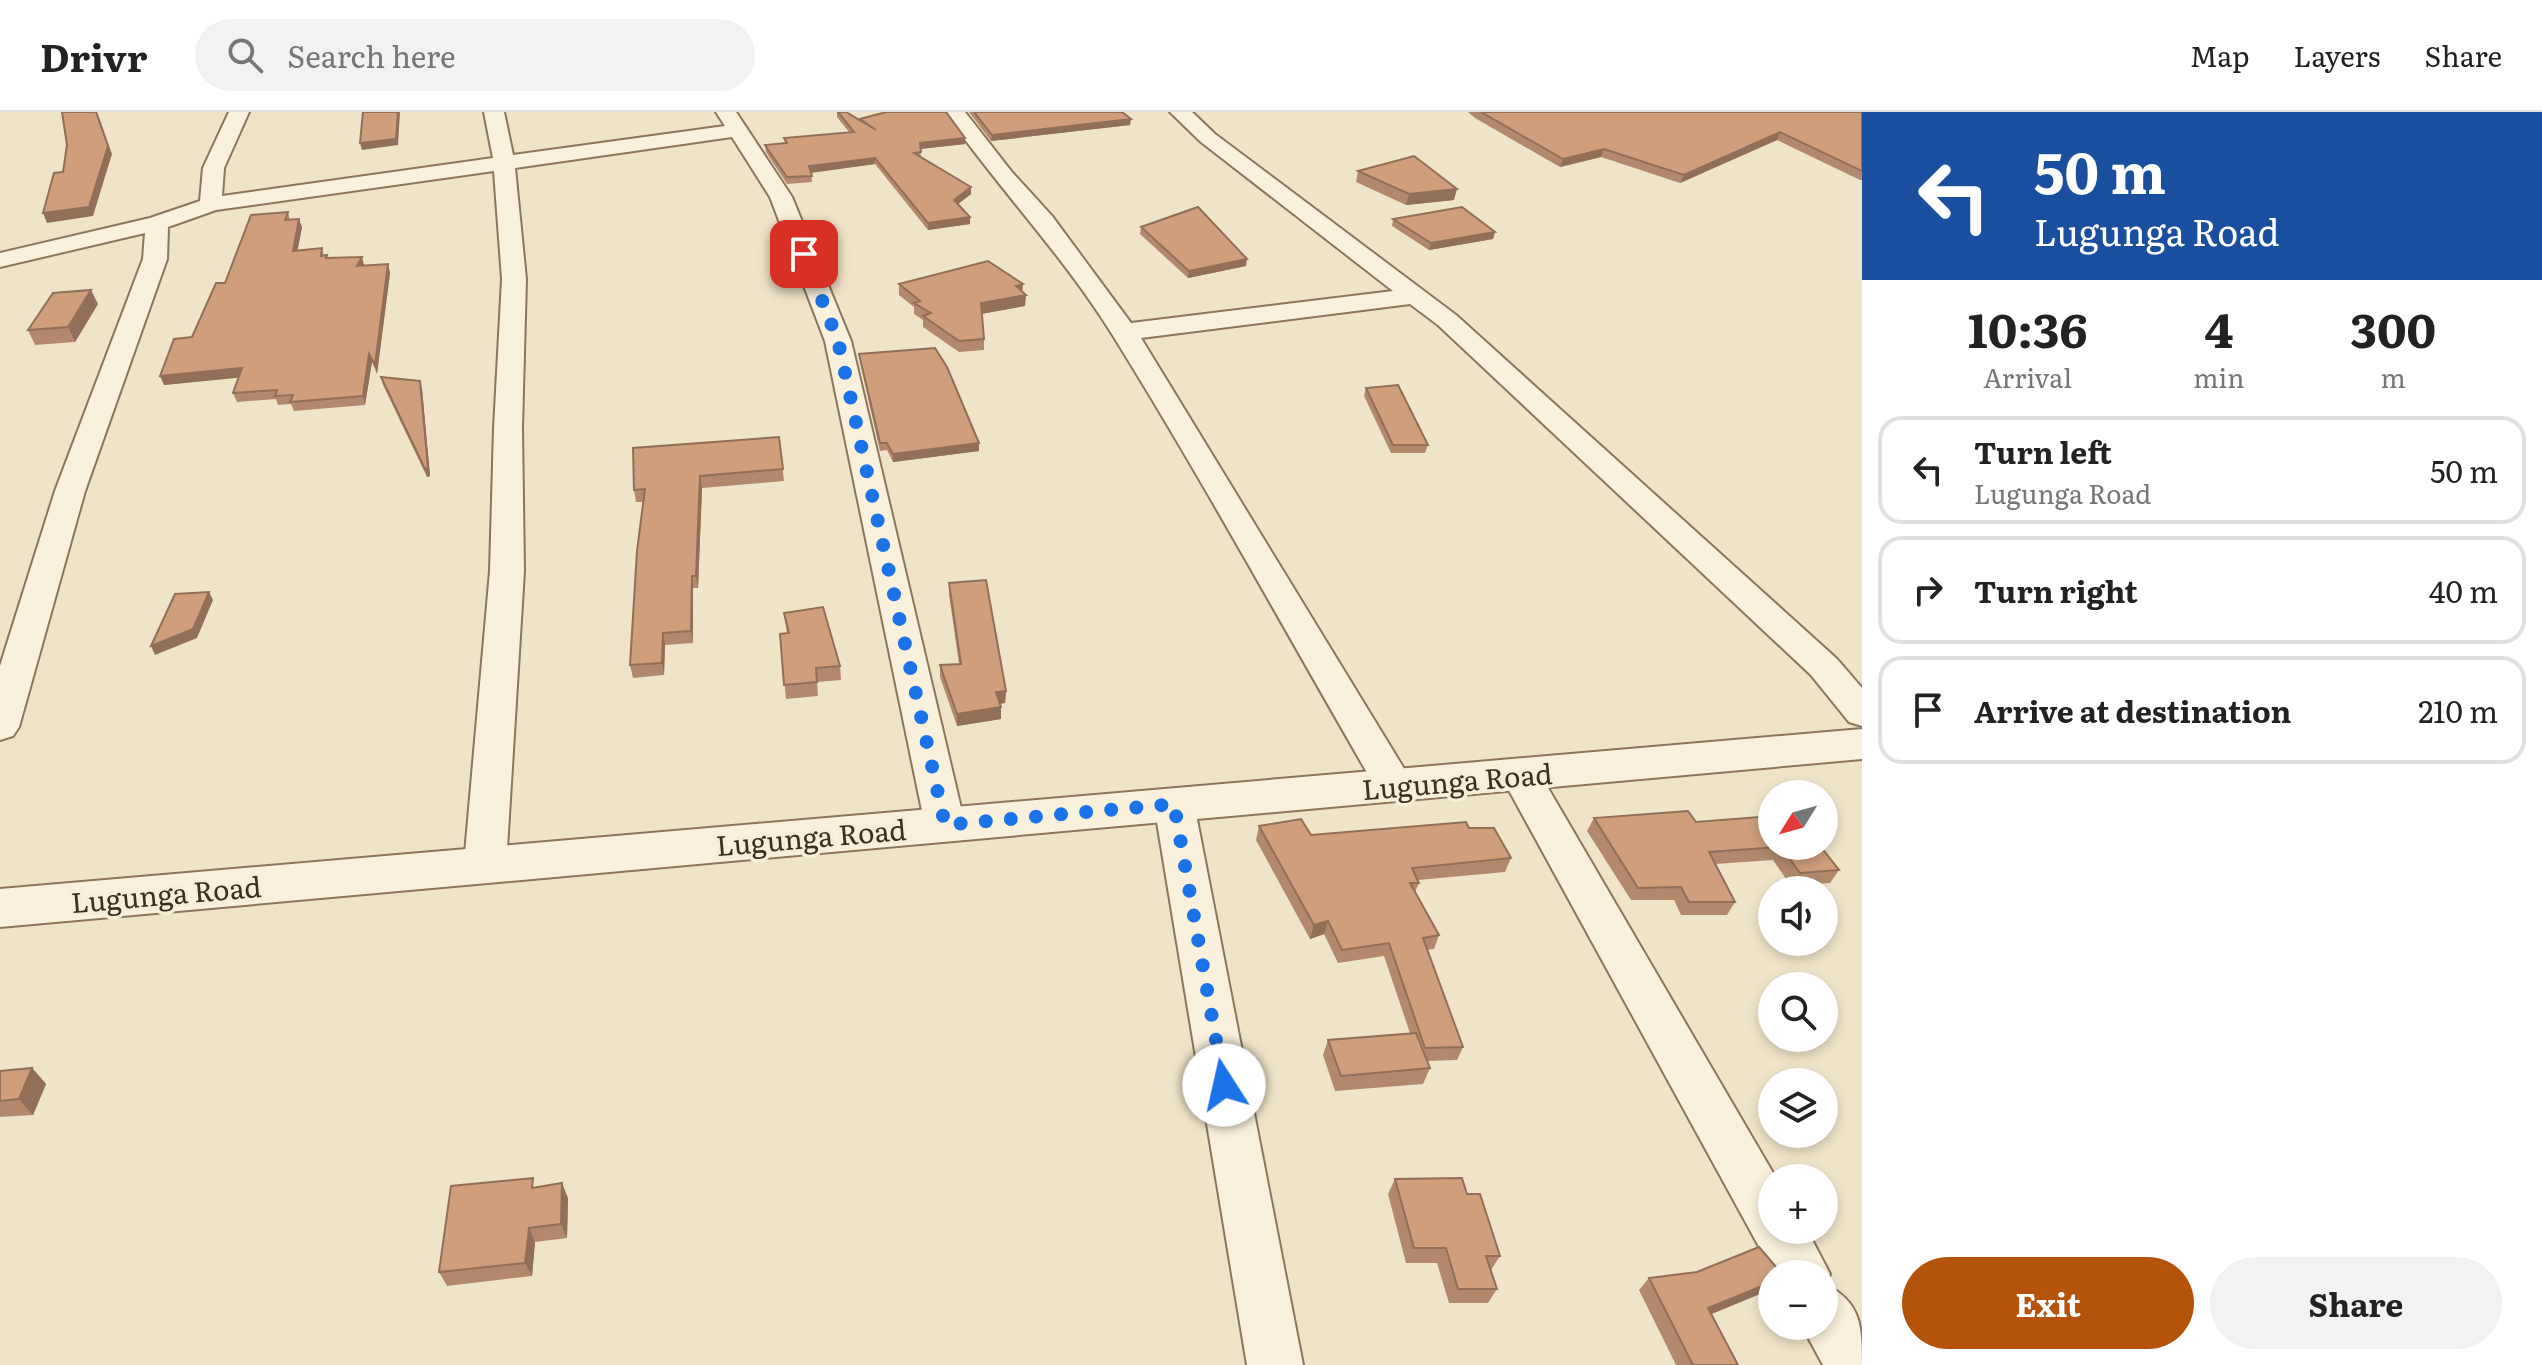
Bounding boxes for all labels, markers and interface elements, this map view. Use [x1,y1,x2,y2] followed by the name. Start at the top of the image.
[195,19,755,91] search box
[40,27,147,84] text: Drivr
[223,33,267,77] icon: search
[287,33,456,77] text: Search here
[2190,34,2249,76] text: Map
[2293,34,2380,76] text: Layers
[2424,34,2502,76] text: Share
[2034,128,2166,211] text: 50 m
[1902,144,2006,248] icon: left
[2034,204,2279,257] text: Lugunga Road
[770,220,838,288] pin
[782,232,826,276] icon: arrive
[1968,292,2088,363] text: 10:36
[2204,292,2233,363] text: 4
[2350,292,2436,363] text: 300
[1983,357,2072,396] text: Arrival
[2193,357,2244,396] text: min
[2381,357,2406,396] text: m
[1974,429,2112,473] text: Turn left
[1906,448,1950,492] icon: left
[2430,448,2498,492] text: 50 m
[1974,473,2151,512] text: Lugunga Road
[1906,568,1950,612] icon: right
[1974,568,2138,612] text: Turn right
[2429,568,2498,612] text: 40 m
[1906,688,1950,732] icon: arrive
[1974,688,2291,732] text: Arrive at destination
[2418,688,2498,732] text: 210 m
[1360,751,1554,809] street label: Lugunga Road
[1758,780,1838,860] north arrow
[1758,780,1838,1340] map controls
[714,807,908,865] street label: Lugunga Road
[69,864,263,922] street label: Lugunga Road
[1758,876,1838,956] button: sound
[1758,972,1838,1052] button: search
[1182,1043,1266,1127] position arrow
[1758,1068,1838,1148] button: layers
[1758,1164,1838,1244] button: +
[1902,1257,2194,1349] button: Exit
[2210,1257,2502,1349] button: Share
[1758,1260,1838,1340] button: −

